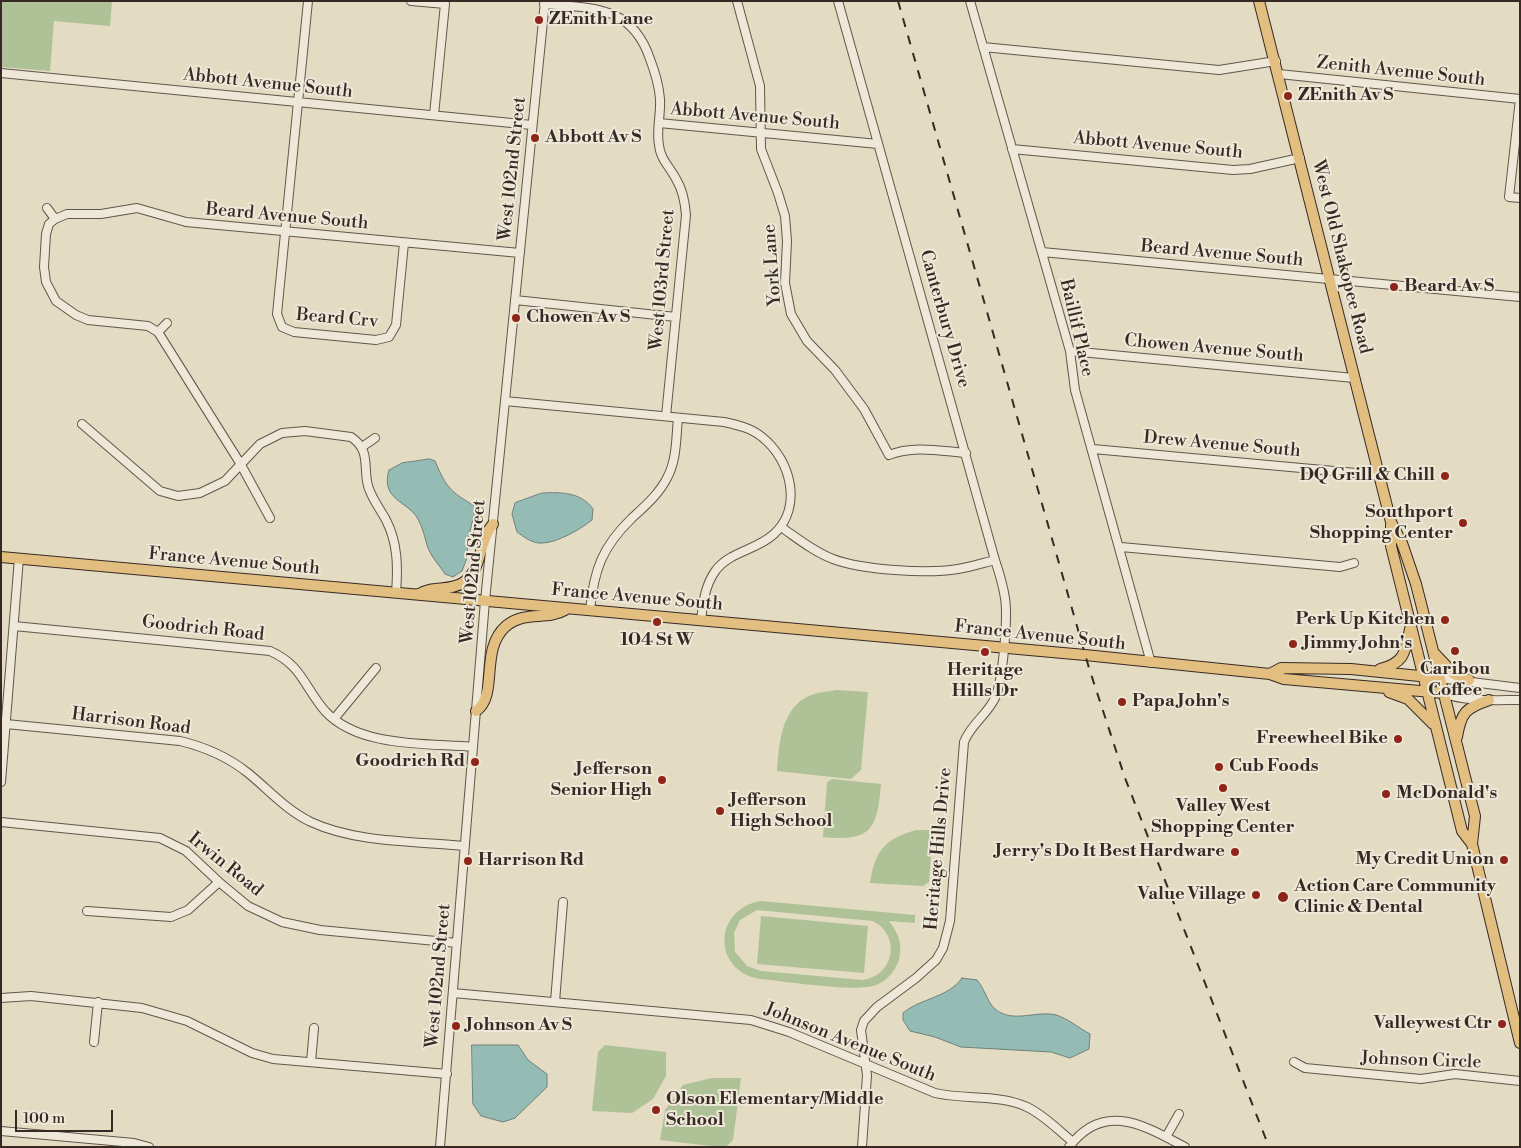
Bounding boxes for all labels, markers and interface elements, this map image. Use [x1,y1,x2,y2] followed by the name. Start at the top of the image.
[549,9,653,31] place label: ZEnith Lane
[533,14,545,26] marker: ZEnith Lane
[1316,52,1486,92] street label: Zenith Avenue South
[182,64,354,104] street label: Abbott Avenue South
[1298,85,1394,107] place label: ZEnith Av S
[1282,90,1294,102] marker: ZEnith Av S
[495,96,531,242] street label: West 102nd Street
[669,99,841,135] street label: Abbott Avenue South
[545,127,641,149] place label: Abbott Av S
[1072,128,1244,164] street label: Abbott Avenue South
[529,132,541,144] marker: Abbott Av S
[1306,158,1376,356] street label: West Old Shakopee Road
[205,199,369,235] street label: Beard Avenue South
[646,208,680,352] street label: West 103rd Street
[759,223,787,307] street label: York Lane
[1140,236,1304,272] street label: Beard Avenue South
[914,248,974,390] street label: Canterbury Drive
[1404,276,1494,298] place label: Beard Av S
[1054,277,1098,379] street label: Baillif Place
[1388,281,1400,293] marker: Beard Av S
[295,305,379,333] street label: Beard Crv
[526,307,630,329] place label: Chowen Av S
[510,312,522,324] marker: Chowen Av S
[1124,330,1304,368] street label: Chowen Avenue South
[1142,427,1302,463] street label: Drew Avenue South
[1299,465,1435,487] place label: DQ Grill & Chill
[1439,470,1451,482] marker: DQ Grill & Chill
[457,499,491,645] street label: West 102nd Street
[1310,502,1453,544] place label: Southport Shopping Center
[1457,517,1469,529] marker: Southport Shopping Center
[147,544,321,580] street label: France Avenue South
[550,580,724,616] street label: France Avenue South
[1295,609,1435,631] place label: Perk Up Kitchen
[141,612,265,646] street label: Goodrich Road
[1439,614,1451,626] marker: Perk Up Kitchen
[651,616,663,628] marker: 104 St W
[953,616,1127,656] street label: France Avenue South
[620,630,694,652] place label: 104 St W
[1303,633,1412,655] place label: Jimmy John's
[1287,638,1299,650] marker: Jimmy John's
[1449,645,1461,657] marker: Caribou Coffee
[979,646,991,658] marker: Heritage Hills Dr
[1420,659,1490,702] place label: Caribou Coffee
[947,660,1023,702] place label: Heritage Hills Dr
[1132,691,1229,713] place label: Papa John's
[1116,696,1128,708] marker: Papa John's
[70,704,192,740] street label: Harrison Road
[1256,728,1388,750] place label: Freewheel Bike
[1392,733,1404,745] marker: Freewheel Bike
[355,751,465,773] place label: Goodrich Rd
[469,756,481,768] marker: Goodrich Rd
[1229,756,1319,778] place label: Cub Foods
[551,759,652,802] place label: Jefferson Senior High
[1213,761,1225,773] marker: Cub Foods
[921,767,957,931] street label: Heritage Hills Drive
[656,774,668,786] marker: Jefferson Senior High
[1217,782,1229,794] marker: Valley West Shopping Center
[1396,783,1497,805] place label: McDonald's
[1380,788,1392,800] marker: McDonald's
[730,790,833,832] place label: Jefferson High School
[1151,796,1295,839] place label: Valley West Shopping Center
[714,805,726,817] marker: Jefferson High School
[183,828,267,902] street label: Irwin Road
[995,841,1225,863] place label: Jerry's Do It Best Hardware
[1229,846,1241,858] marker: Jerry's Do It Best Hardware
[1355,849,1494,871] place label: My Credit Union
[478,850,584,872] place label: Harrison Rd
[1498,854,1510,866] marker: My Credit Union
[462,855,474,867] marker: Harrison Rd
[1294,876,1496,919] place label: Action Care Community Clinic & Dental
[1138,884,1246,906] place label: Value Village
[1250,889,1262,901] marker: Value Village
[1276,890,1290,904] marker: Action Care Community Clinic & Dental
[422,903,456,1049] street label: West 102nd Street
[761,999,939,1087] street label: Johnson Avenue South
[1374,1013,1492,1035] place label: Valleywest Ctr
[466,1015,572,1037] place label: Johnson Av S
[1496,1018,1508,1030] marker: Valleywest Ctr
[450,1020,462,1032] marker: Johnson Av S
[1360,1048,1482,1074] street label: Johnson Circle
[666,1089,884,1132] place label: Olson Elementary/Middle School
[18,1100,115,1132] scale bar
[650,1104,662,1116] marker: Olson Elementary/Middle School
[23,1109,65,1128] text: 100 m

